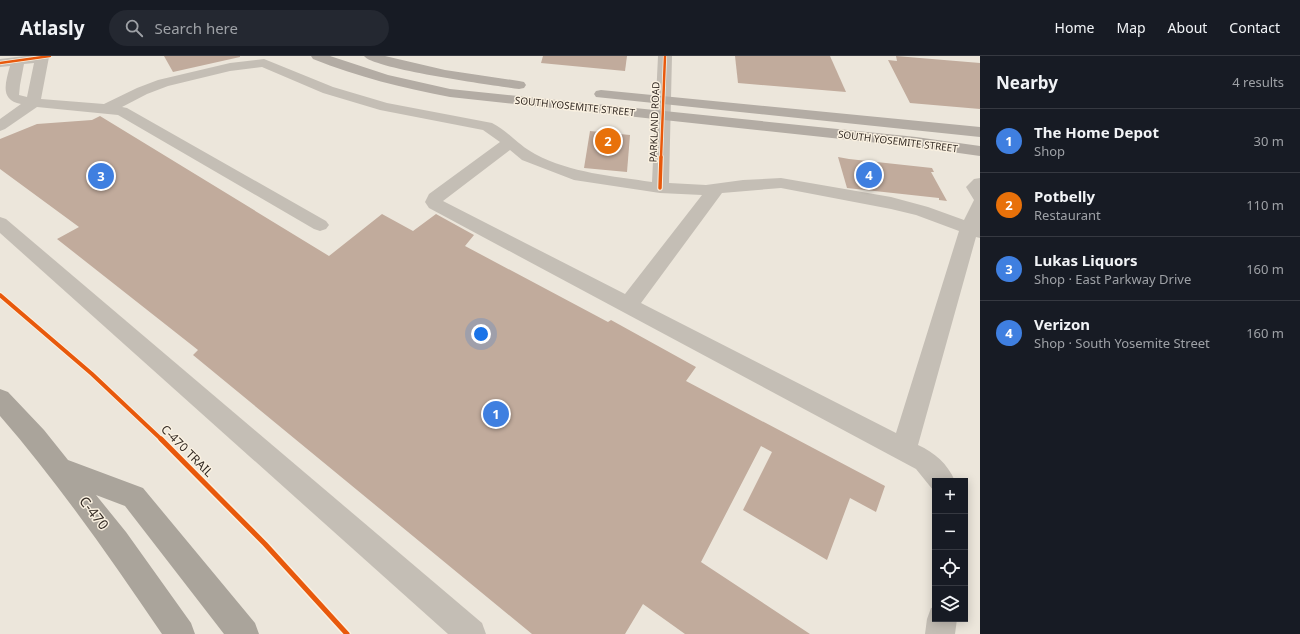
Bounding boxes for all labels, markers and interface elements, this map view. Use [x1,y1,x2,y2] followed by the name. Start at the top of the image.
[109,10,389,46] search box
[20,15,85,41] text: Atlasly
[123,17,145,39] icon: search
[155,18,238,38] text: Search here
[1055,18,1094,37] text: Home
[1116,18,1146,37] text: Map
[1168,18,1207,37] text: About
[1229,18,1280,37] text: Contact
[996,71,1058,94] text: Nearby
[1232,73,1284,91] text: 4 results
[646,81,662,163] street label: PARKLAND ROAD
[514,93,636,119] street label: SOUTH YOSEMITE STREET
[1034,122,1159,142] text: The Home Depot
[595,126,621,156] pin: 2
[837,127,959,155] street label: SOUTH YOSEMITE STREET
[1005,132,1013,150] text: 1
[1254,132,1284,150] text: 30 m
[1034,142,1065,160] text: Shop
[856,160,882,190] pin: 4
[88,161,114,191] pin: 3
[1034,186,1095,206] text: Potbelly
[1005,196,1013,214] text: 2
[1246,196,1284,214] text: 110 m
[1034,206,1101,224] text: Restaurant
[1034,250,1138,270] text: Lukas Liquors
[1005,260,1013,278] text: 3
[1246,260,1284,278] text: 160 m
[1034,270,1191,288] text: Shop · East Parkway Drive
[1034,314,1090,334] text: Verizon
[471,324,491,344] your location
[1005,324,1013,342] text: 4
[1246,324,1284,342] text: 160 m
[1034,334,1210,352] text: Shop · South Yosemite Street
[483,399,509,429] pin: 1
[158,421,217,480] street label: C-470 TRAIL
[932,478,968,622] map controls
[932,478,968,514] button: +
[75,492,113,533] street label: C-470
[932,514,968,550] button: −
[932,550,968,586] button: locate
[932,586,968,622] button: layers

